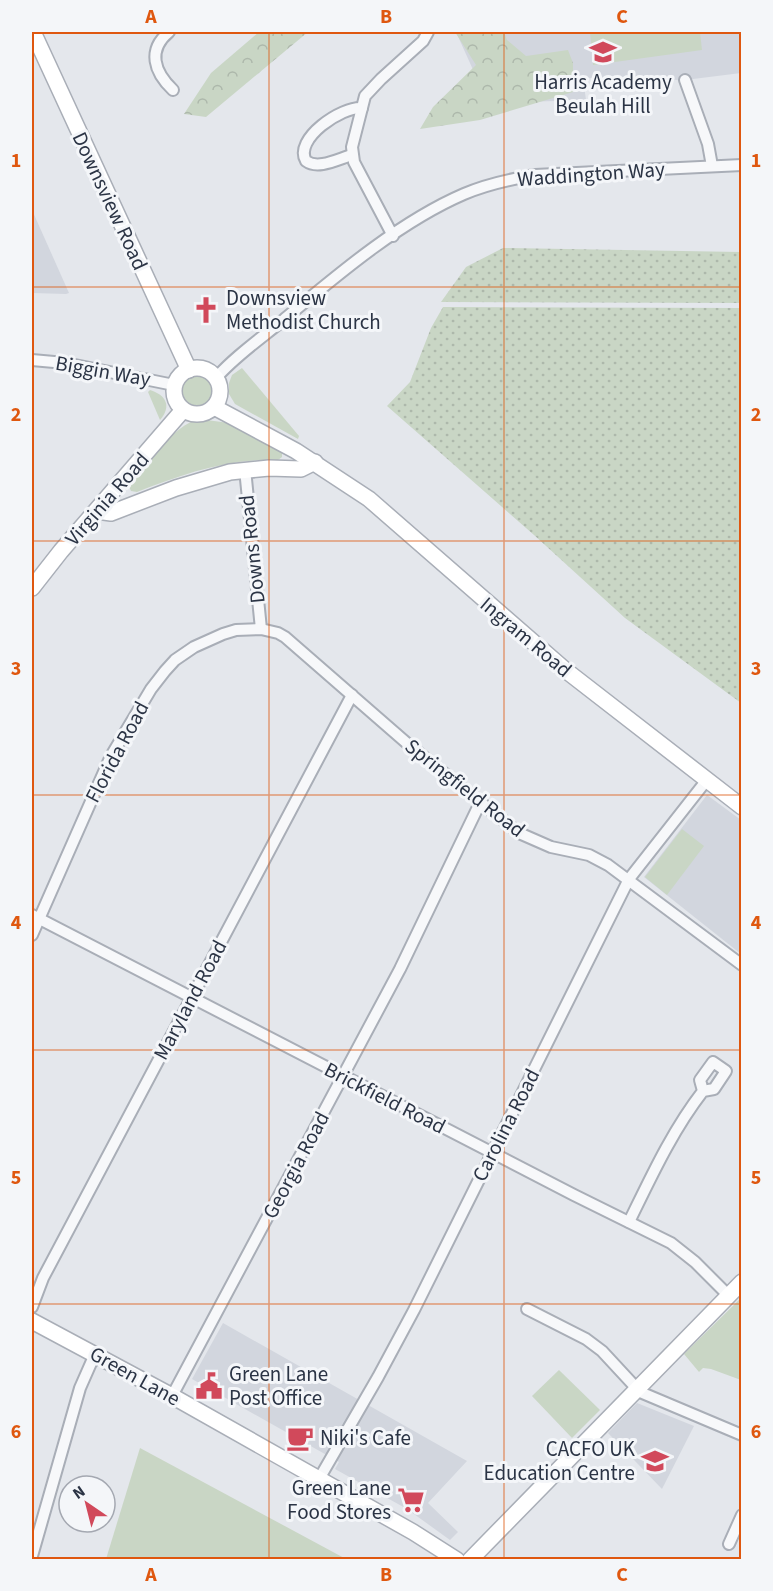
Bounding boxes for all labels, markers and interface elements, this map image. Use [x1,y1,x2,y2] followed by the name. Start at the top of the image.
[144,3,157,31] text: A
[380,3,392,31] text: B
[616,3,628,31] text: C
[588,37,618,67] school or university icon: Harris Academy Beulah Hill
[534,67,672,121] place label: Harris Academy Beulah Hill
[65,127,155,275] street label: Downsview Road
[11,147,21,175] text: 1
[751,147,761,175] text: 1
[516,154,666,194] street label: Waddington Way
[226,283,381,337] place label: Downsview Methodist Church
[191,295,221,325] church icon: Downsview Methodist Church
[53,348,153,394] street label: Biggin Way
[11,401,21,429] text: 2
[751,401,761,429] text: 2
[58,446,156,552] street label: Virginia Road
[231,493,273,605] street label: Downs Road
[474,590,578,684] street label: Ingram Road
[11,655,21,683] text: 3
[751,655,761,683] text: 3
[78,696,156,808] street label: Florida Road
[398,731,532,845] street label: Springfield Road
[11,909,22,937] text: 4
[751,909,762,937] text: 4
[146,935,234,1065] street label: Maryland Road
[319,1054,451,1142] street label: Brickfield Road
[465,1063,547,1187] street label: Carolina Road
[255,1106,337,1224] street label: Georgia Road
[11,1164,21,1192] text: 5
[751,1164,761,1192] text: 5
[84,1339,186,1413] street label: Green Lane
[229,1359,328,1413] place label: Green Lane Post Office
[194,1371,224,1401] public building icon: Green Lane Post Office
[11,1418,21,1446] text: 6
[751,1418,761,1446] text: 6
[285,1423,315,1453] cafe icon: Niki's Cafe
[320,1423,411,1453] place label: Niki's Cafe
[484,1434,636,1488] place label: CACFO UK Education Centre
[640,1446,670,1476] school or university icon: CACFO UK Education Centre
[287,1473,391,1527] place label: Green Lane Food Stores
[57,1474,117,1534] north arrow
[68,1480,90,1505] text: N
[396,1485,426,1515] supermarket icon: Green Lane Food Stores
[144,1561,157,1589] text: A
[380,1561,392,1589] text: B
[616,1561,628,1589] text: C

